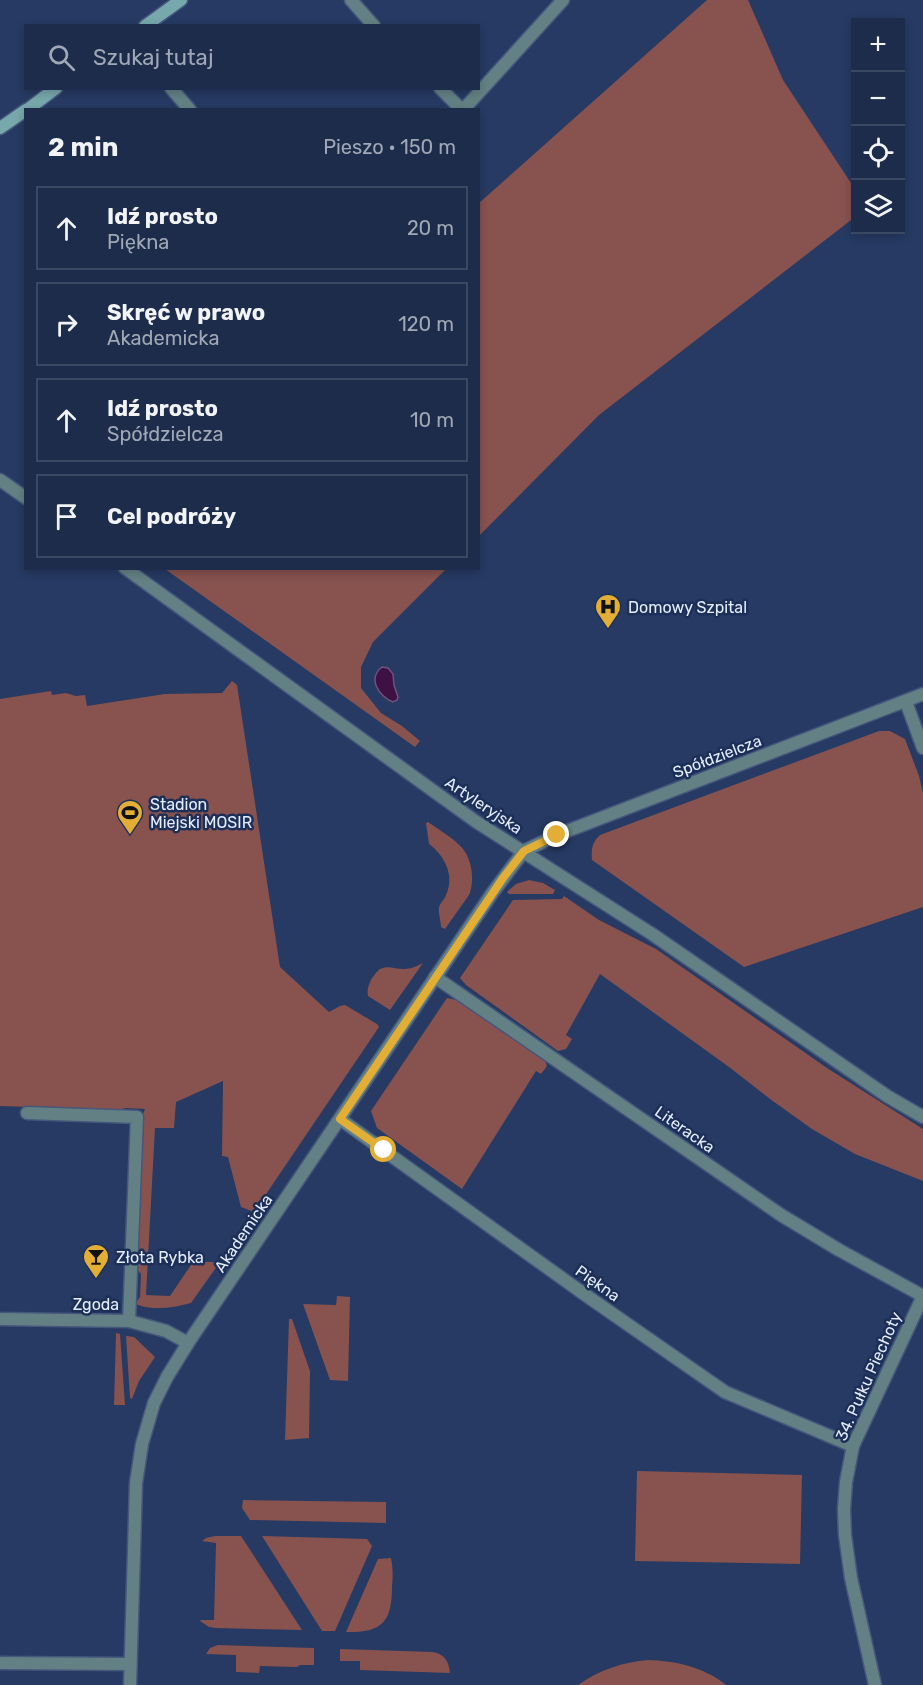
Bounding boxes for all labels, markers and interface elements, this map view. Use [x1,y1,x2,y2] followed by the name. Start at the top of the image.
[851,18,905,234] map controls
[851,18,905,72] button: +
[24,24,480,90] search box
[45,41,78,74] icon: search
[93,44,214,71] text: Szukaj tutaj
[851,72,905,126] button: −
[851,126,905,180] button: locate
[48,132,118,163] text: 2 min
[323,135,456,159] text: Pieszo · 150 m
[851,180,905,234] button: layers
[107,203,218,230] text: Idź prosto
[50,212,83,245] icon: ahead
[407,216,454,240] text: 20 m
[107,230,169,254] text: Piękna
[107,299,265,326] text: Skręć w prawo
[50,308,83,341] icon: right
[398,312,454,336] text: 120 m
[107,326,219,350] text: Akademicka
[107,395,218,422] text: Idź prosto
[50,404,83,437] icon: ahead
[410,408,454,432] text: 10 m
[107,422,224,446] text: Spółdzielcza
[50,500,83,533] icon: arrive
[107,503,236,530] text: Cel podróży
[593,592,623,630] hospital icon: Domowy Szpital
[628,598,747,617] place label: Domowy Szpital
[670,731,764,782] street label: Spółdzielcza
[442,773,526,838] street label: Artyleryjska
[150,795,252,832] place label: Stadion Miejski MOSIR
[115,798,145,836] sports icon: Stadion Miejski MOSIR
[543,821,569,847] route end
[651,1102,718,1157] street label: Literacka
[370,1136,396,1162] route start
[210,1191,276,1276] street label: Akademicka
[81,1242,111,1280] bar icon: Złota Rybka
[116,1248,204,1267] place label: Złota Rybka
[571,1261,624,1306] street label: Piękna
[73,1295,119,1314] street label: Zgoda
[831,1309,906,1444] street label: 34. Pułku Piechoty

